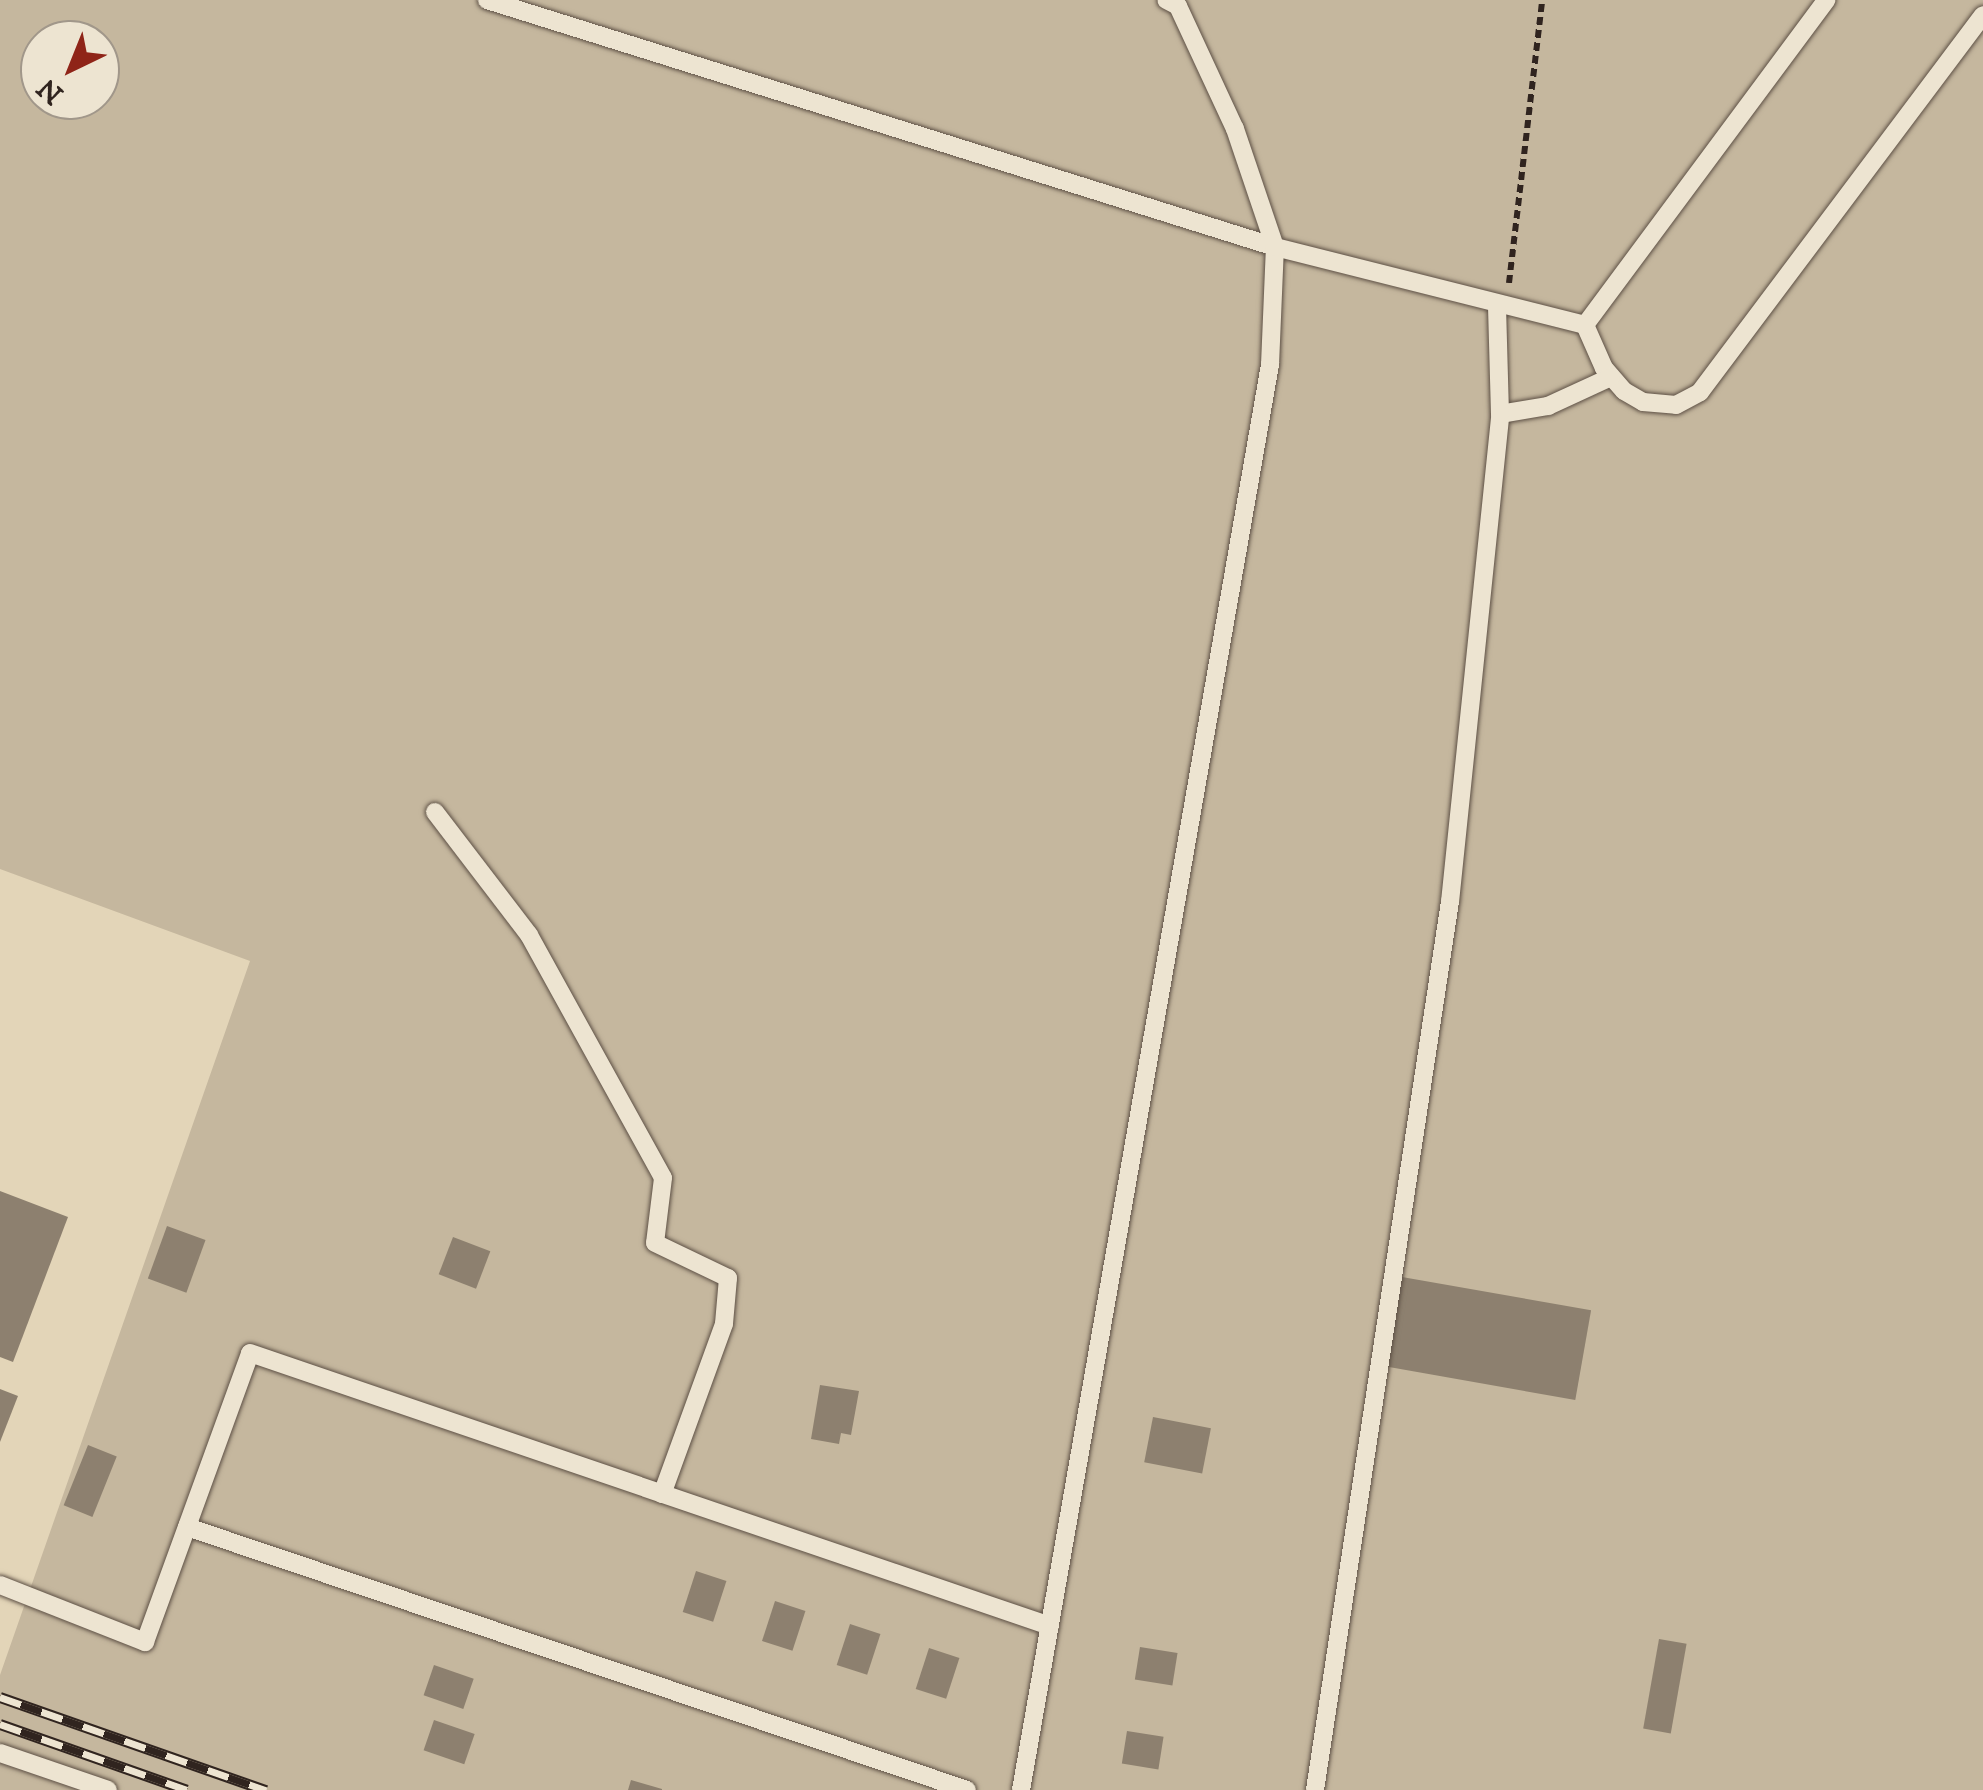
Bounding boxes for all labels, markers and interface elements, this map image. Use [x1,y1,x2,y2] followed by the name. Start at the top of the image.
[20,20,120,120] north arrow
[30,70,71,111] text: N

